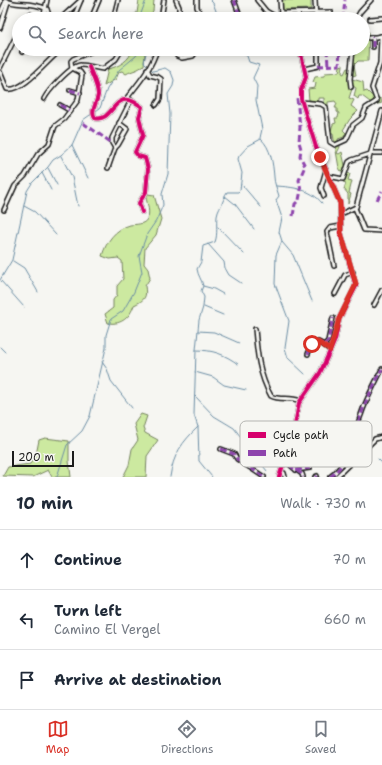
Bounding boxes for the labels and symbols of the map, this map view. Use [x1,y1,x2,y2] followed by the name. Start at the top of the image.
[311,148,329,166] route end
[303,335,321,353] route start
[240,421,372,467] legend
[273,428,329,443] text: Cycle path
[273,446,297,461] text: Path
[12,449,74,468] scale bar

